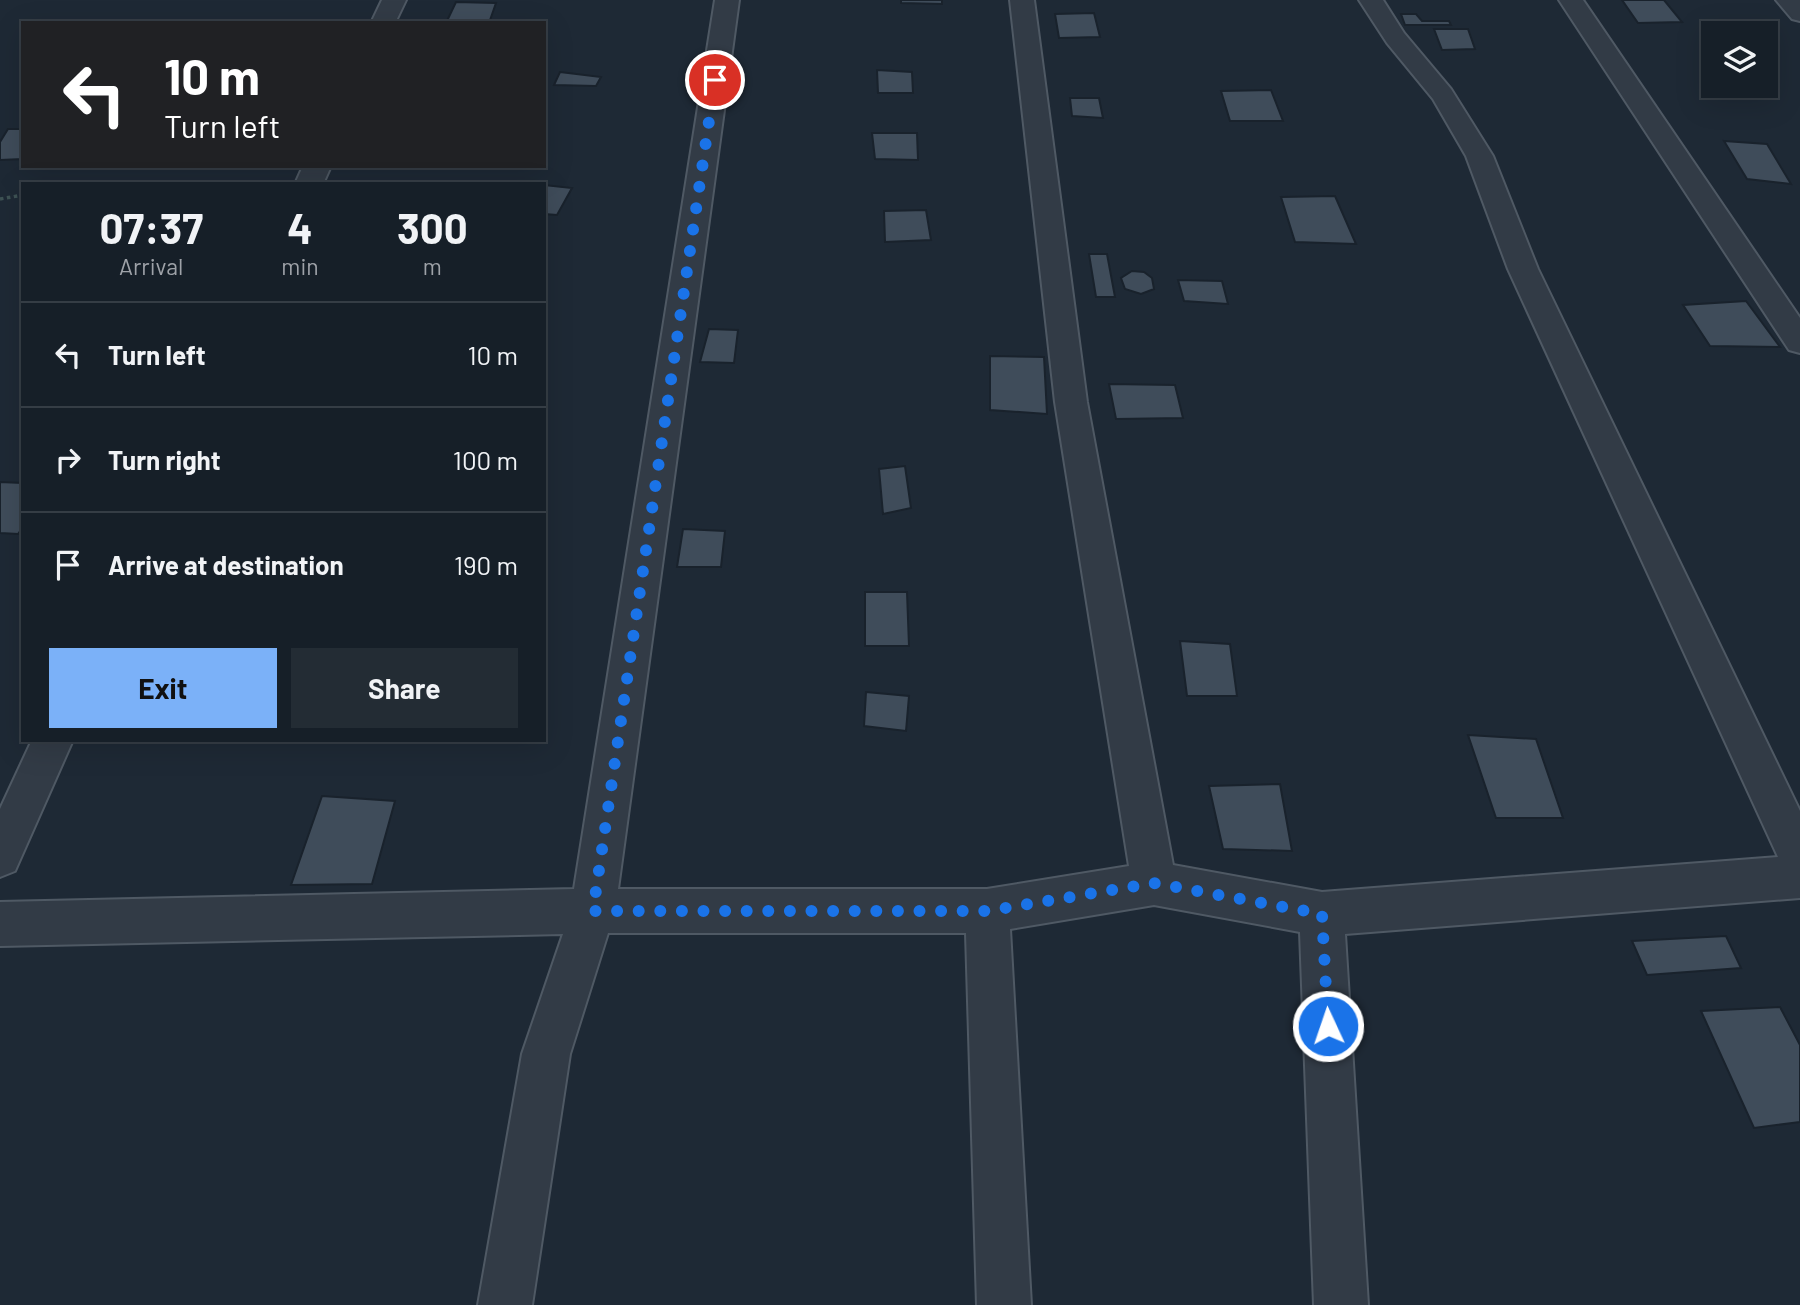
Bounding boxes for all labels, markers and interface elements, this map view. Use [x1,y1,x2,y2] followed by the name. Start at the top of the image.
[1701,21,1778,98] map controls
[1701,21,1778,98] button: layers
[164,46,260,105] text: 10 m
[49,49,140,140] icon: left
[685,50,745,110] pin
[696,61,734,99] icon: arrive
[164,106,281,144] text: Turn left
[99,202,203,252] text: 07:37
[287,202,313,252] text: 4
[397,202,468,252] text: 300
[119,252,183,280] text: Arrival
[281,252,319,280] text: min
[423,252,442,280] text: m
[49,336,87,374] icon: left
[108,339,206,370] text: Turn left
[468,339,518,370] text: 10 m
[49,441,87,479] icon: right
[108,444,221,475] text: Turn right
[453,444,518,475] text: 100 m
[49,546,87,584] icon: arrive
[108,549,344,580] text: Arrive at destination
[454,549,518,580] text: 190 m
[49,648,277,728] button: Exit
[291,648,518,728] button: Share
[1291,989,1365,1063] position arrow

